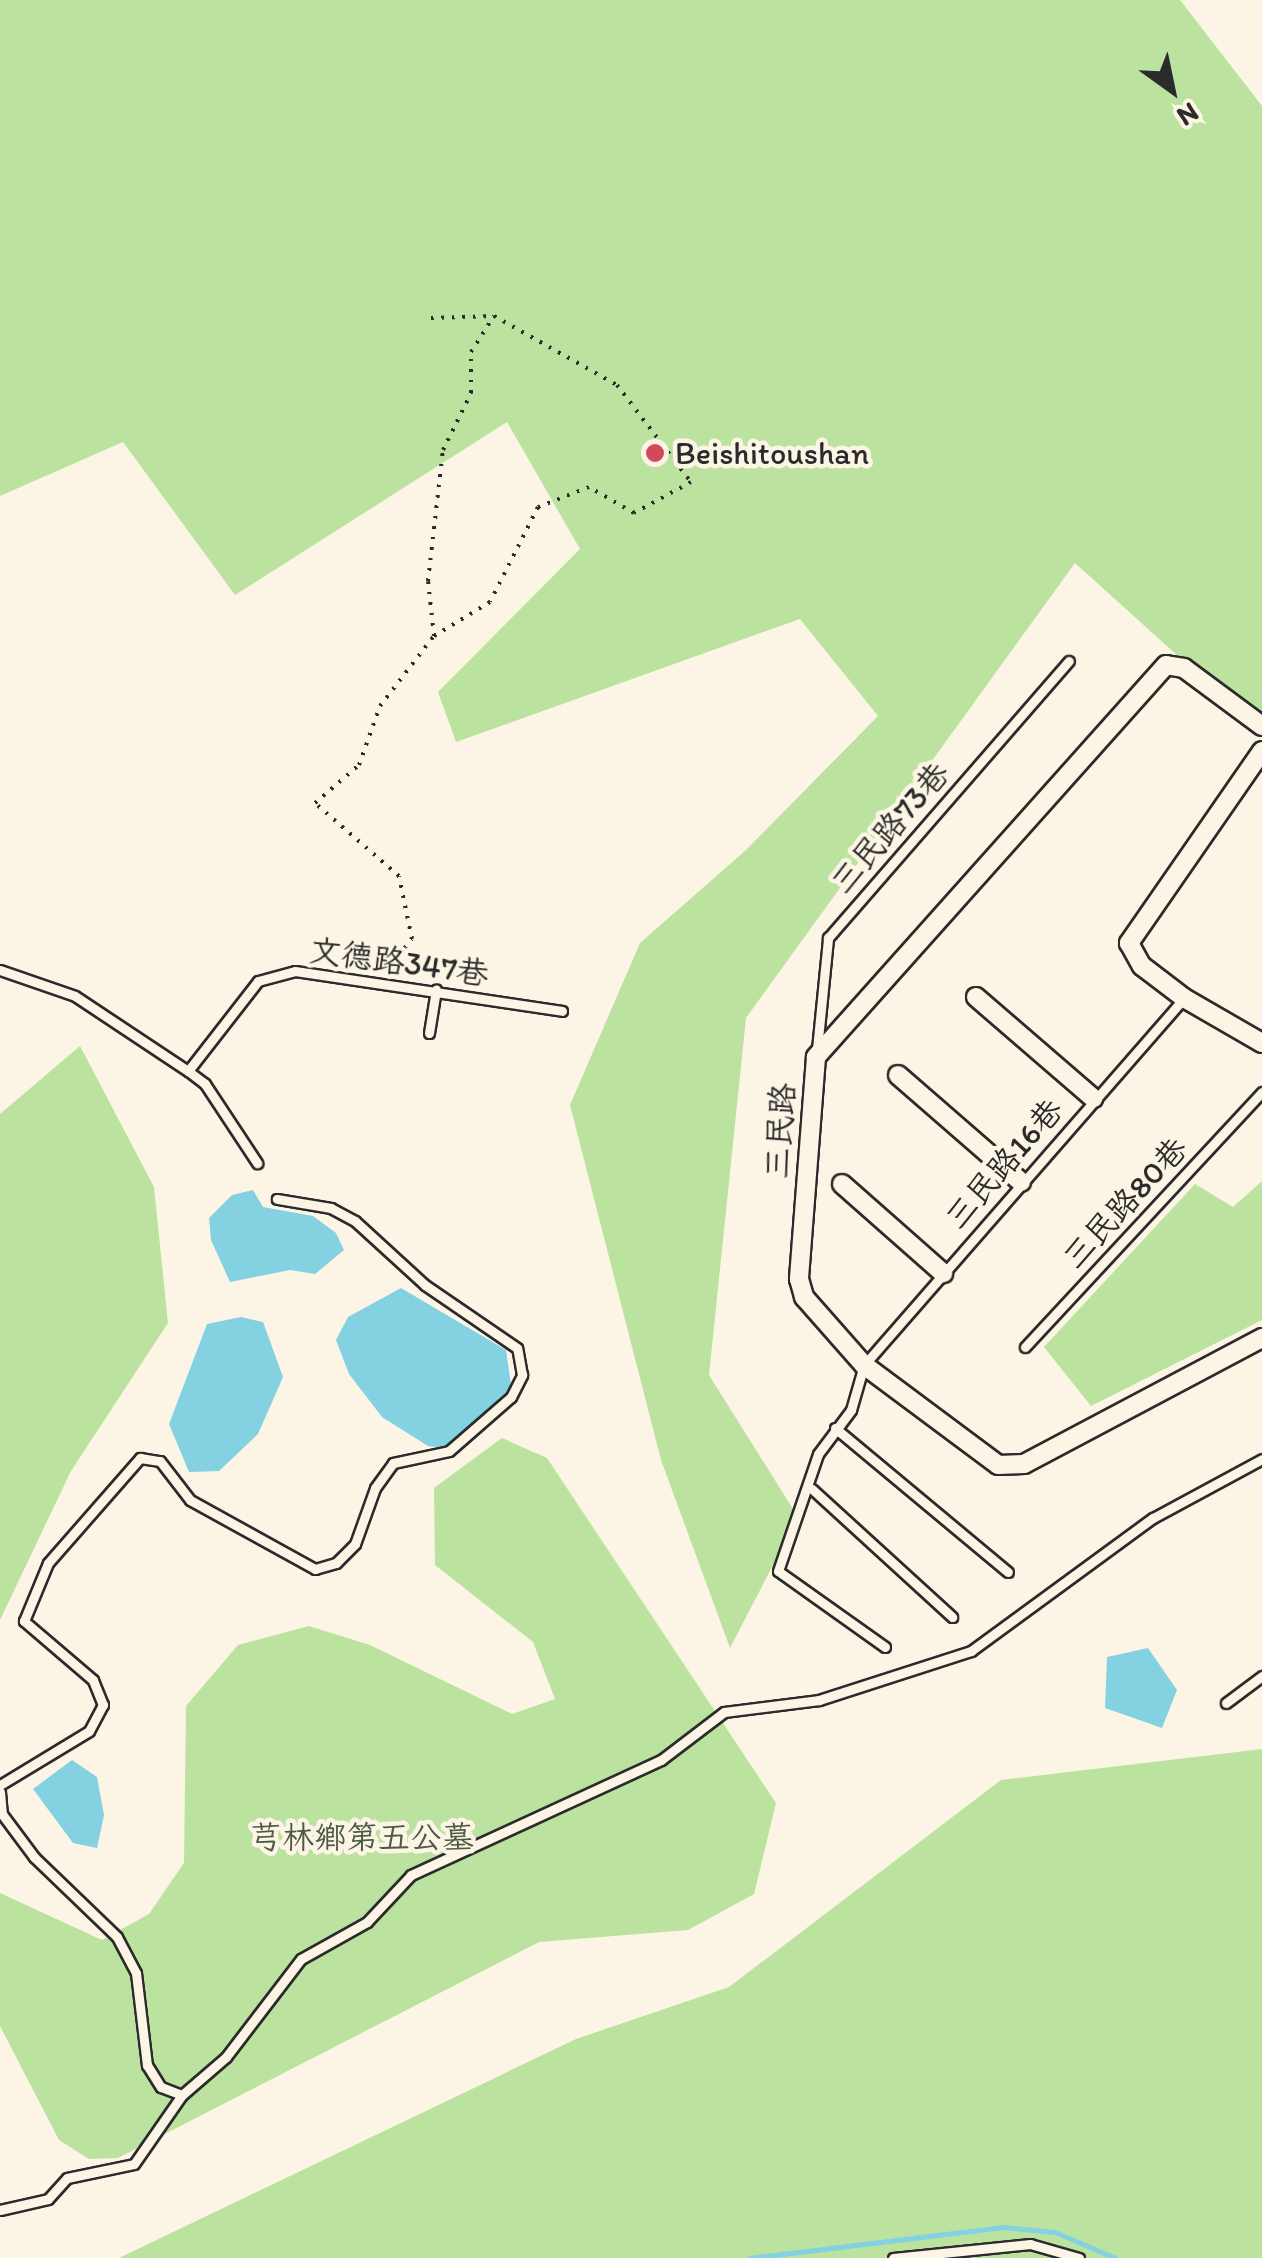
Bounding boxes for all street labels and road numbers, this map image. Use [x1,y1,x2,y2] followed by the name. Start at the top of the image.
[823,755,957,901] street label: 三民路73巷
[307,930,491,994] street label: 文德路347巷
[757,1082,803,1180] street label: 三民路
[937,1091,1071,1237] street label: 三民路16巷
[1055,1129,1195,1277] street label: 三民路80巷

